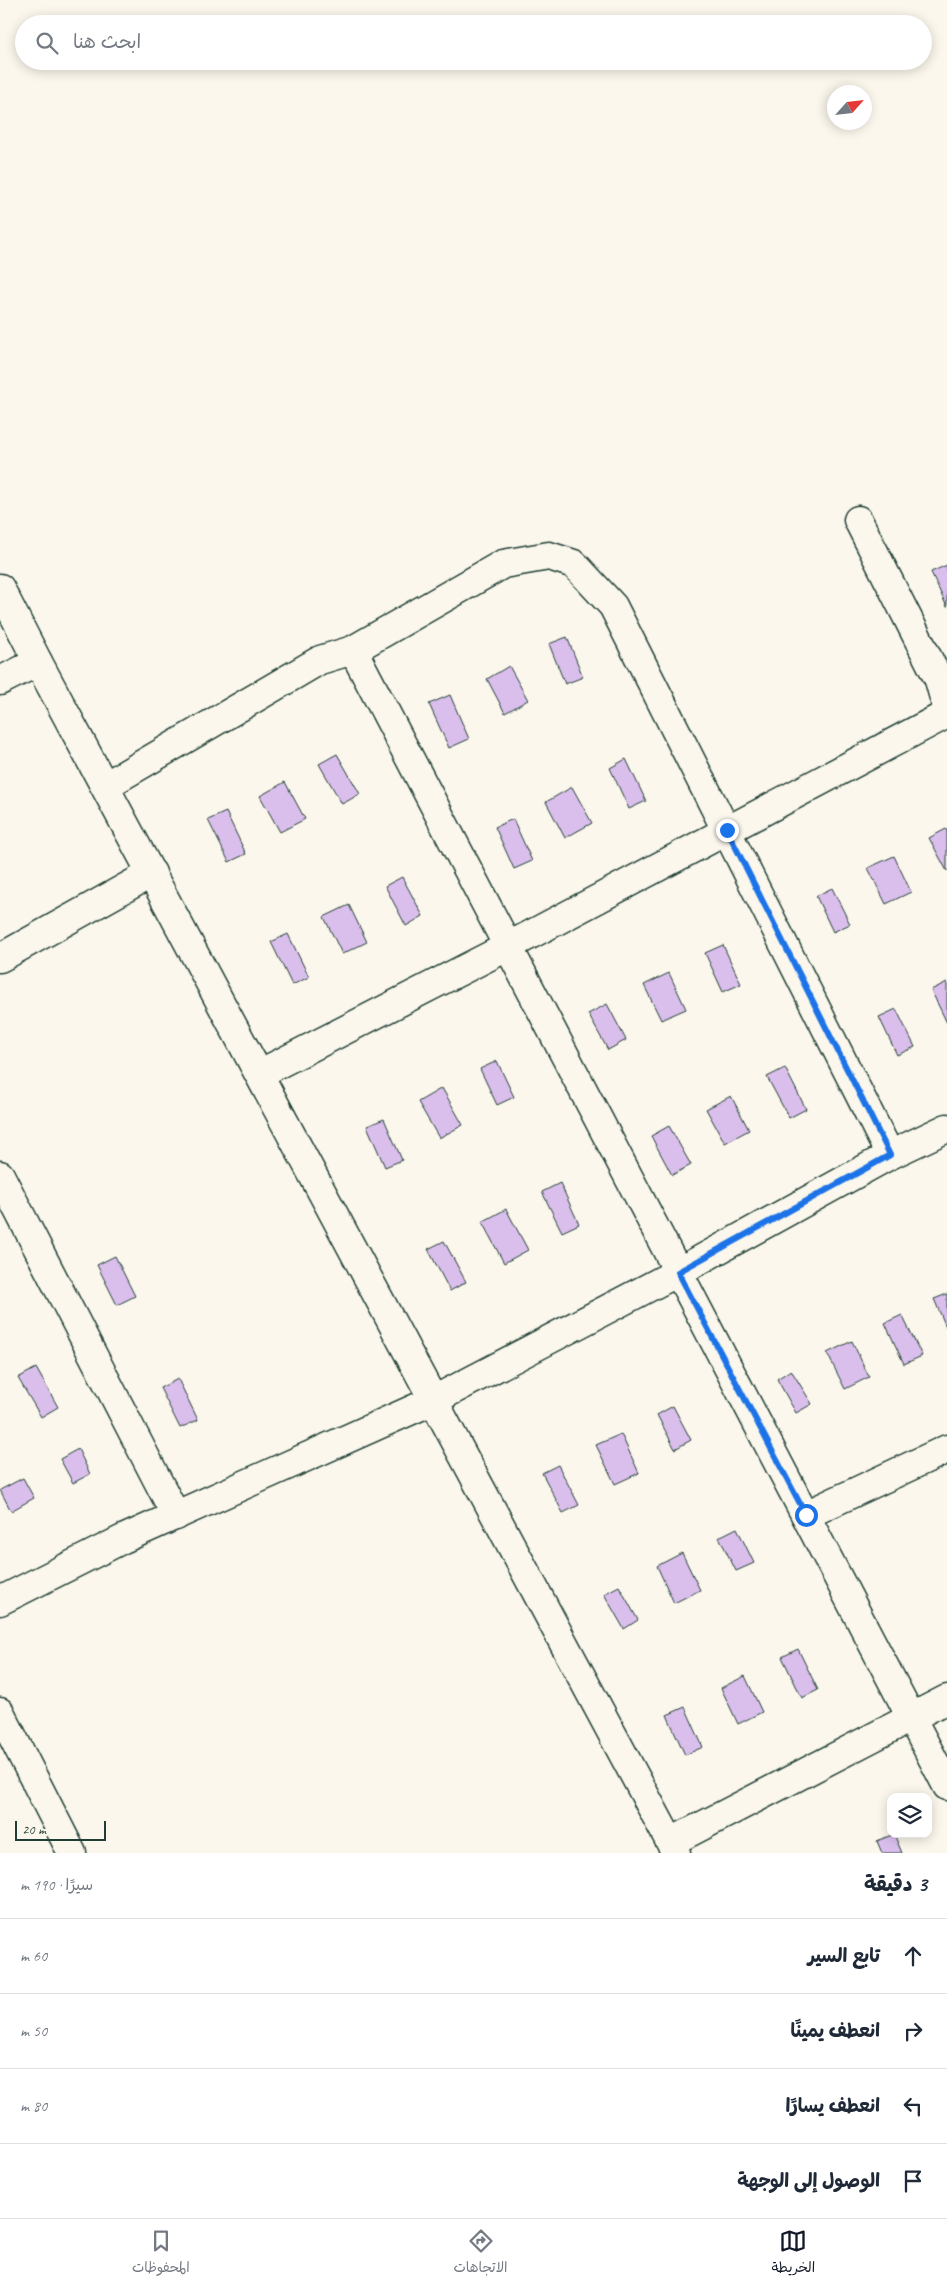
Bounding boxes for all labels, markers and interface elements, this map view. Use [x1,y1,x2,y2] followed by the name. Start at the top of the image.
[15,15,932,70] search box
[33,29,61,57] icon: search
[73,30,141,54] text: ابحث هنا
[827,85,872,130] north arrow
[716,819,739,842] route end
[795,1504,818,1527] route start
[887,1793,932,1838] map controls
[887,1793,932,1838] button: layers
[15,1818,106,1841] scale bar
[22,1821,46,1838] text: 20 m
[864,1871,927,1897] text: 3 دقيقة
[20,1875,93,1895] text: سيرًا · 190 m
[899,1942,927,1970] icon: ahead
[808,1944,880,1968] text: تابع السير
[20,1946,47,1966] text: 60 m
[899,2017,927,2045] icon: right
[791,2019,880,2043] text: انعطف يمينًا
[20,2021,47,2041] text: 50 m
[899,2092,927,2120] icon: left
[786,2094,880,2118] text: انعطف يسارًا
[20,2096,47,2116] text: 80 m
[899,2167,927,2195] icon: arrive
[737,2169,880,2193] text: الوصول إلى الوجهة
[132,2227,190,2280] tab: المحفوظات
[453,2227,508,2280] tab: الاتجاهات
[771,2227,815,2280] tab: الخريطة

